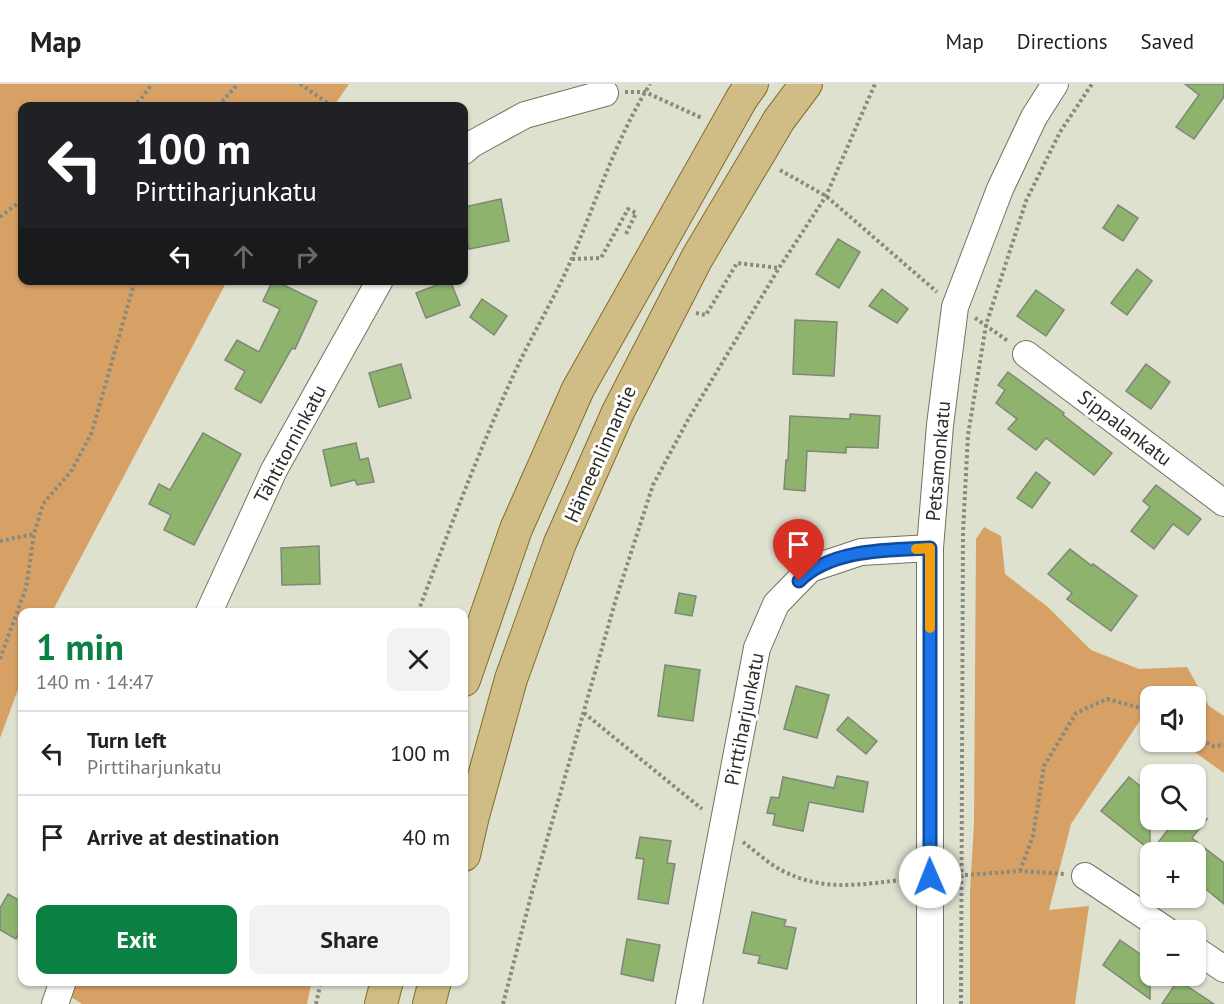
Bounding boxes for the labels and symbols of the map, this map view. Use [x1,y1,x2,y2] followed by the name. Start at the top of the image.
[248,380,332,508] street label: Tähtitorninkatu
[558,382,642,526] street label: Hämeenlinnantie
[1073,384,1177,472] street label: Sippalankatu
[920,400,956,522] street label: Petsamonkatu
[773,519,824,581] pin
[718,650,770,788] street label: Pirttiharjunkatu
[898,845,962,909] position arrow

